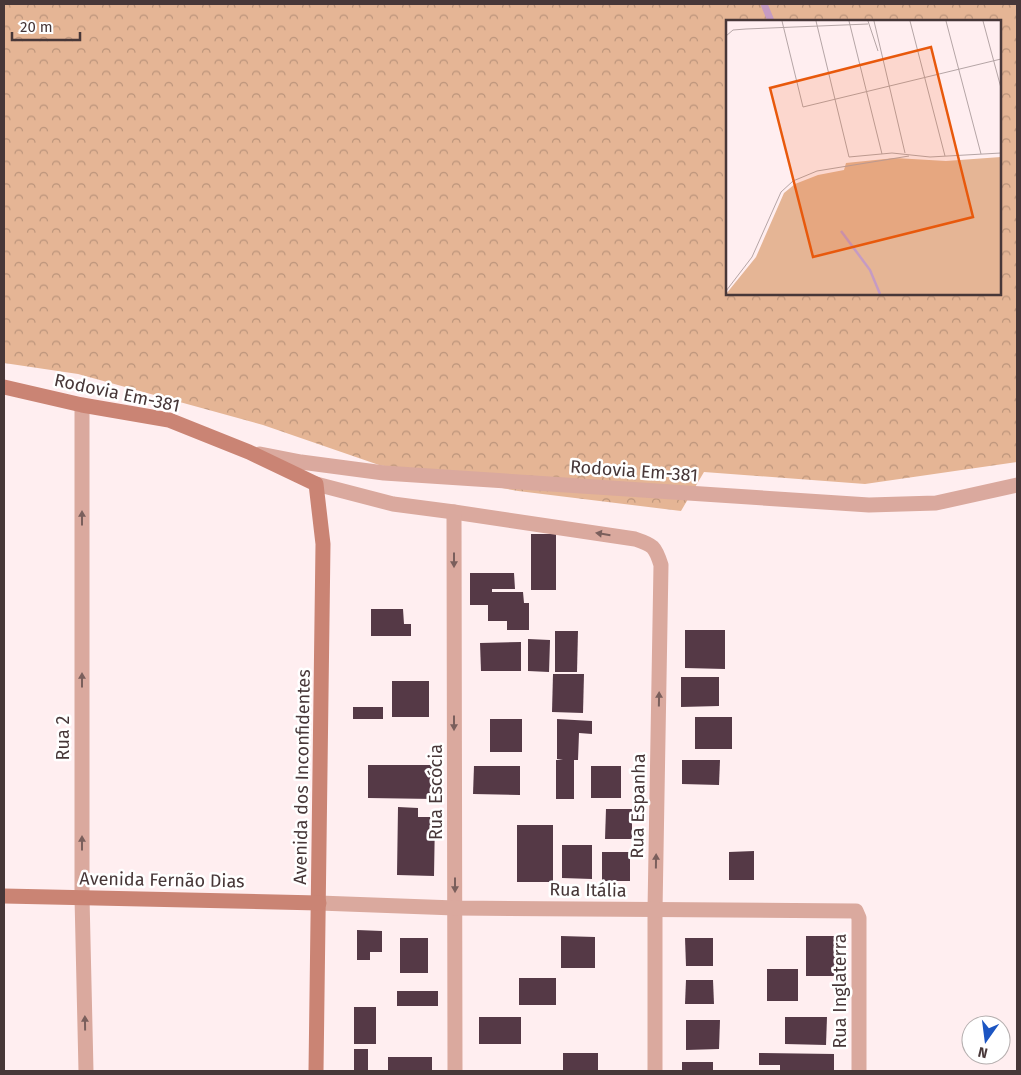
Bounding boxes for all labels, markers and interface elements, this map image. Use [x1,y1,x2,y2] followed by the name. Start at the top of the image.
[12,10,80,42] scale bar
[20,18,53,36] text: 20 m
[726,20,1001,295] inset map
[52,369,182,417] street label: Rodovia Em-381
[569,456,699,486] street label: Rodovia Em-381
[78,509,86,525] one-way arrow
[595,530,611,538] one-way arrow
[450,553,458,569] one-way arrow
[289,669,315,885] street label: Avenida dos Inconfidentes
[78,672,86,688] one-way arrow
[655,690,663,706] one-way arrow
[52,715,74,760] street label: Rua 2
[450,715,458,731] one-way arrow
[425,744,447,840] street label: Rua Escócia
[626,753,650,859] street label: Rua Espanha
[78,834,86,850] one-way arrow
[652,853,660,869] one-way arrow
[79,868,245,892] street label: Avenida Fernão Dias
[451,878,459,894] one-way arrow
[549,878,627,902] street label: Rua Itália
[829,933,851,1049] street label: Rua Inglaterra
[80,1014,88,1030] one-way arrow
[961,1015,1011,1065] north arrow
[976,1043,990,1062] text: N

